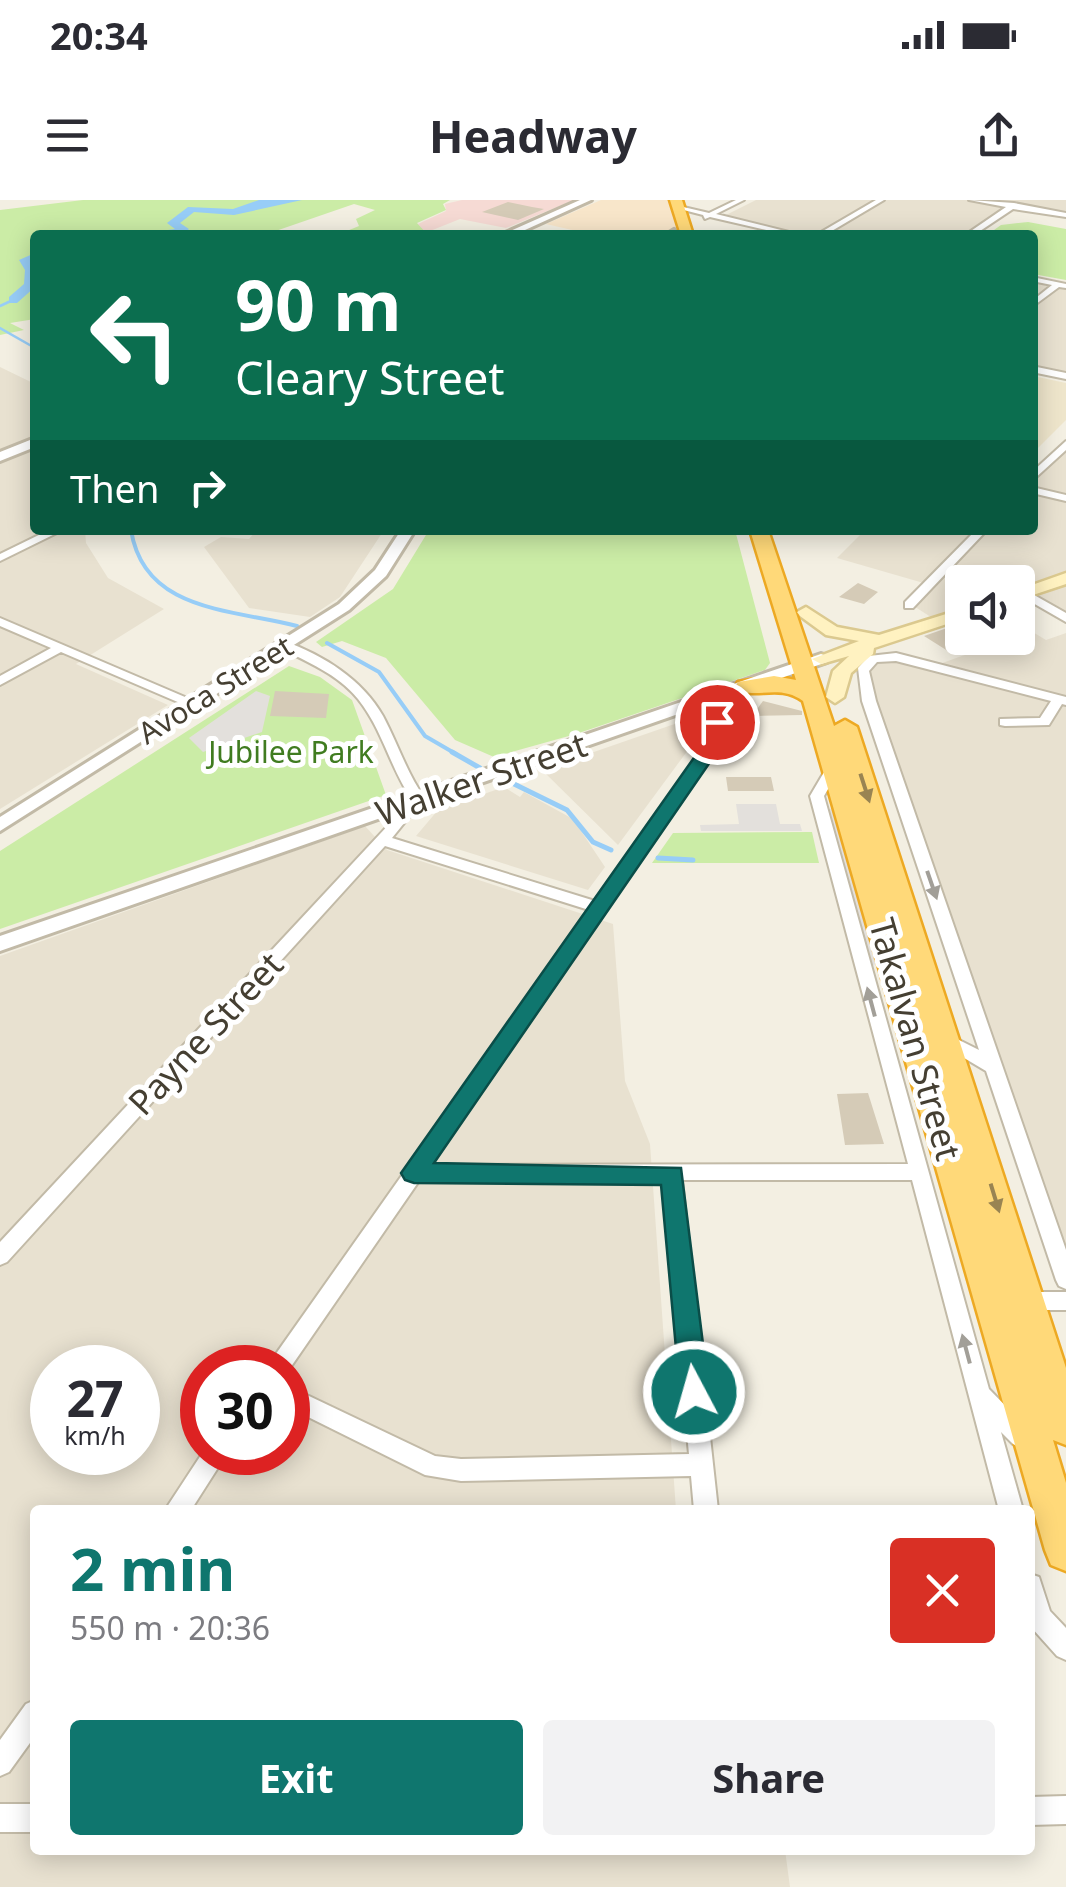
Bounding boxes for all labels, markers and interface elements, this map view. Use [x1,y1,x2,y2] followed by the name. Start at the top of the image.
[50,9,148,61] text: 20:34
[429,105,637,166] text: Headway
[40,108,95,163] icon: menu
[971,108,1026,163] icon: share
[235,256,402,352] text: 90 m
[70,270,200,400] icon: left
[235,347,505,408] text: Cleary Street
[180,460,235,515] icon: right
[70,462,160,514] text: Then
[945,565,1035,655] map controls
[945,565,1035,655] button: sound
[130,625,300,753] street label: Avoca Street
[675,680,760,765] pin
[690,695,745,750] icon: arrive
[369,720,593,836] street label: Walker Street
[205,731,374,772] park label: Jubilee Park
[858,774,873,804] one-way arrow
[925,871,940,901] one-way arrow
[859,913,973,1165] street label: Takalvan Street
[117,941,293,1125] street label: Payne Street
[862,986,878,1017] one-way arrow
[988,1183,1003,1214] one-way arrow
[958,1333,974,1364] one-way arrow
[642,1340,746,1444] position arrow
[180,1345,310,1475] speed limit sign: 30
[66,1364,124,1432] text: 27
[64,1418,126,1452] text: km/h
[70,1527,235,1609] text: 2 min
[890,1538,995,1643] button: close
[70,1606,270,1649] text: 550 m · 20:36
[70,1720,523,1835] button: Exit
[543,1720,995,1835] button: Share

